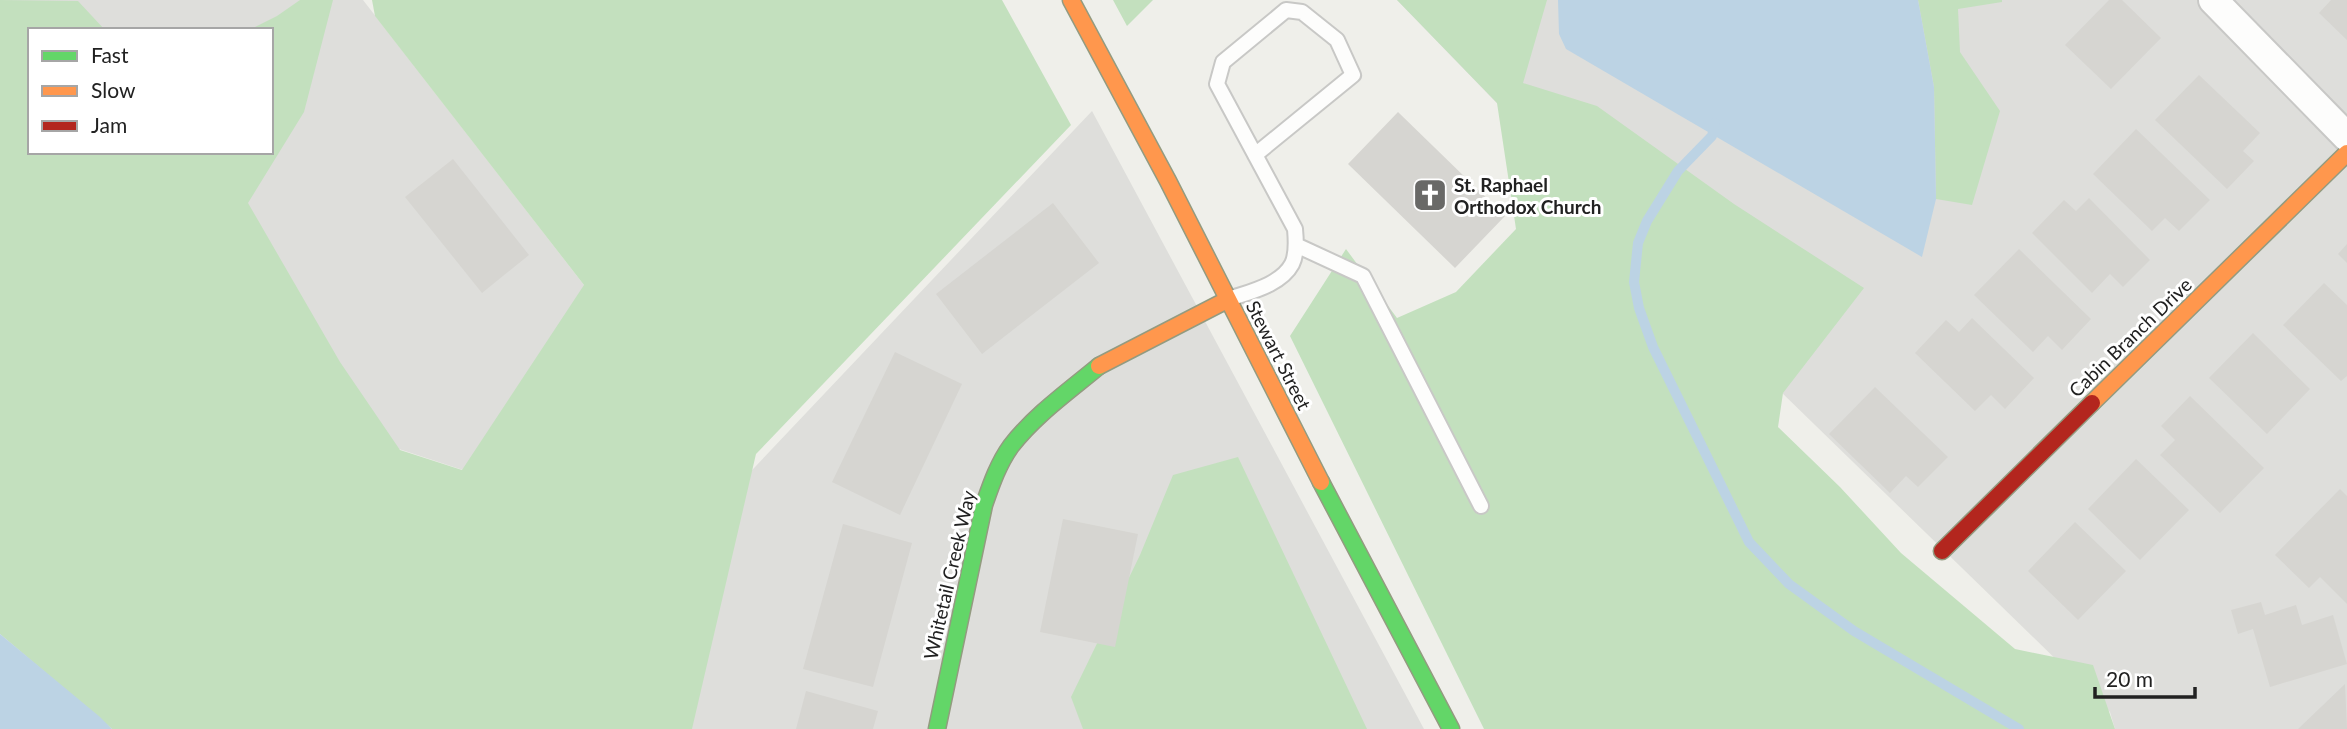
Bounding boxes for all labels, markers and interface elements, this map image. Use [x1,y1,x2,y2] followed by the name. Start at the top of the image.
[28,28,273,154] legend
[91,42,129,67] text: Fast
[91,77,136,102] text: Slow
[91,112,127,137] text: Jam
[1454,173,1601,218] place label: St. Raphael Orthodox Church
[1411,176,1449,214] church icon: St. Raphael Orthodox Church
[2064,273,2196,401] street label: Cabin Branch Drive
[1242,297,1316,414] street label: Stewart Street
[918,488,980,662] street label: Whitetail Creek Way
[2095,656,2195,700] scale bar
[2106,666,2153,691] text: 20 m

